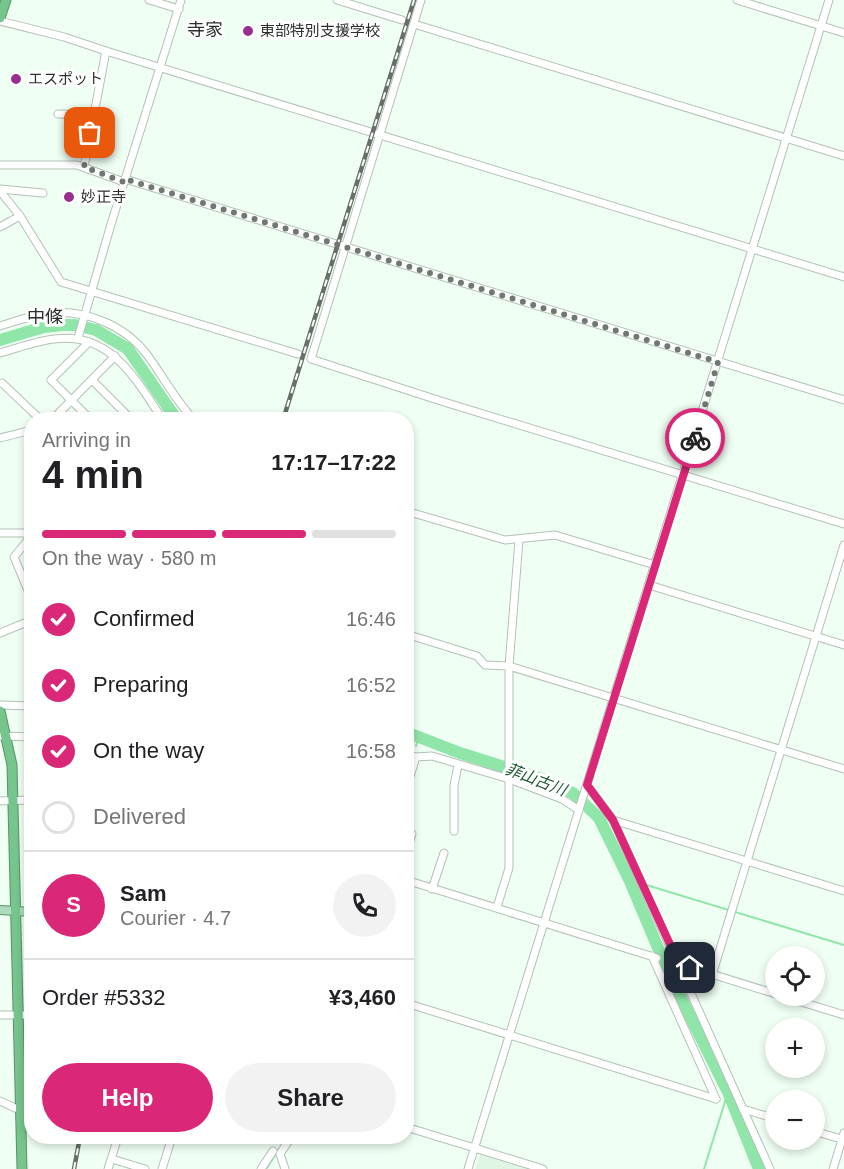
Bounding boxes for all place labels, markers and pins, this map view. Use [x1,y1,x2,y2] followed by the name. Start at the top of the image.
[260,22,380,39] place label: 東部特別支援学校
[241,24,255,38] marker: 東部特別支援学校
[28,70,103,87] place label: エスポット
[9,72,23,86] marker: エスポット
[64,107,115,158] pin
[81,188,126,205] place label: 妙正寺
[62,190,76,204] marker: 妙正寺
[664,942,715,993] pin

